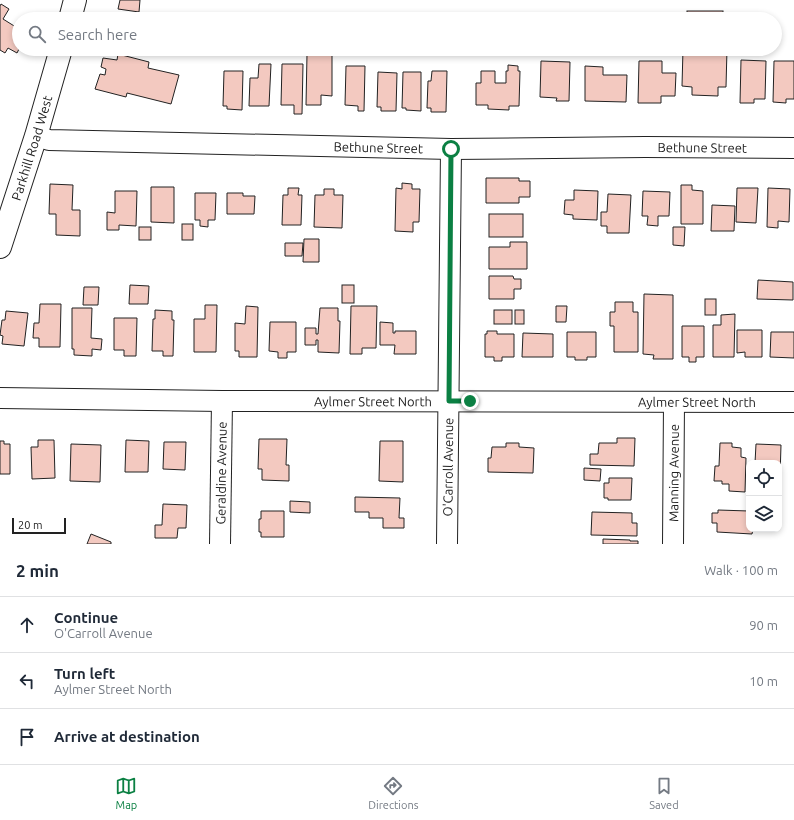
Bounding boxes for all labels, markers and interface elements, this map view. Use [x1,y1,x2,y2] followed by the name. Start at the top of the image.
[12,12,782,56] search box
[26,23,48,45] icon: search
[58,26,137,43] text: Search here
[9,94,54,202] street label: Parkhill Road West
[333,139,423,155] street label: Bethune Street
[442,140,460,158] route start
[658,140,747,155] street label: Bethune Street
[461,392,479,410] route end
[314,394,432,408] street label: Aylmer Street North
[638,395,756,409] street label: Aylmer Street North
[440,418,455,516] street label: O'Carroll Avenue
[213,421,229,525] street label: Geraldine Avenue
[666,424,681,522] street label: Manning Avenue
[746,460,782,532] map controls
[746,460,782,496] button: locate
[746,496,782,532] button: layers
[12,516,66,535] scale bar
[18,519,42,531] text: 20 m
[16,561,59,580] text: 2 min
[704,563,778,577] text: Walk · 100 m
[54,609,118,626] text: Continue
[16,614,38,636] icon: ahead
[749,618,778,632] text: 90 m
[54,626,153,640] text: O'Carroll Avenue
[54,665,115,682] text: Turn left
[16,670,38,692] icon: left
[749,674,778,688] text: 10 m
[54,682,172,696] text: Aylmer Street North
[16,726,38,748] icon: arrive
[54,728,200,745] text: Arrive at destination
[115,775,137,811] tab: Map
[368,775,419,811] tab: Directions
[649,775,679,811] tab: Saved

